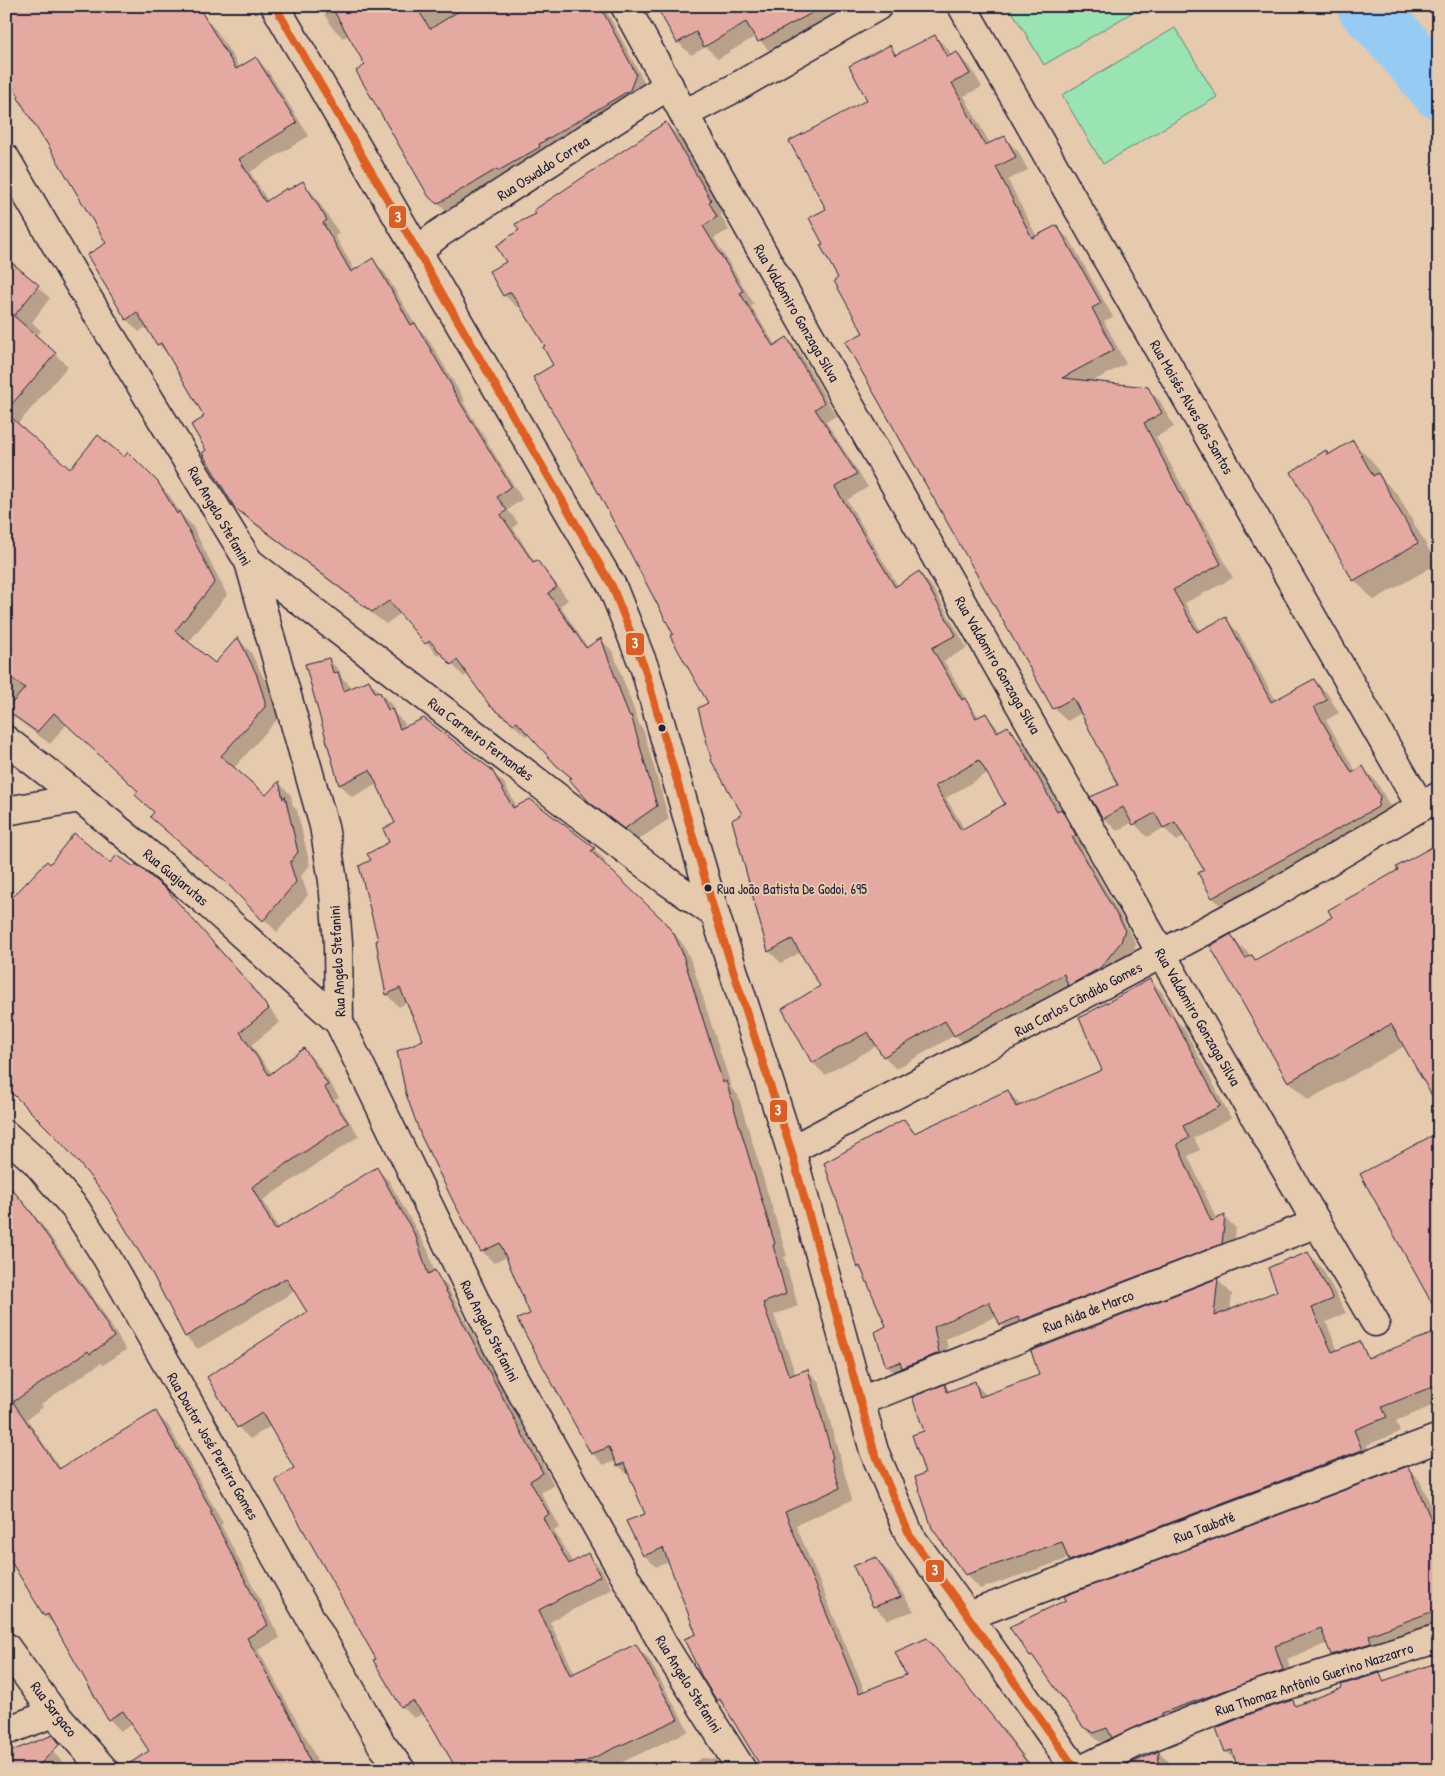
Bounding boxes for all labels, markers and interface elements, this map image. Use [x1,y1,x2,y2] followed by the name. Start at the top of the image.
[493,130,593,206] street label: Rua Oswaldo Correa
[388,205,407,229] line badge: 3
[395,207,402,226] text: 3
[749,240,845,386] street label: Rua Valdomiro Gonzaga Silva
[1145,336,1239,478] street label: Rua Moisés Alves dos Santos
[183,462,257,570] street label: Rua Angelo Stefanini
[950,592,1046,738] street label: Rua Valdomiro Gonzaga Silva
[625,632,645,656] line badge: 3
[632,633,639,652] text: 3
[424,692,539,786] street label: Rua Carneiro Fernandes
[657,723,667,733] unlabelled marker
[139,843,213,911] street label: Rua Guajarutas
[717,879,867,898] place label: Rua João Batista De Godoi, 695
[703,883,713,893] marker: Rua João Batista De Godoi, 695
[324,905,350,1017] street label: Rua Angelo Stefanini
[1150,944,1246,1090] street label: Rua Valdomiro Gonzaga Silva
[1010,956,1146,1042] street label: Rua Carlos Cândido Gomes
[769,1099,788,1123] line badge: 3
[775,1100,782,1119] text: 3
[455,1276,525,1386] street label: Rua Angelo Stefanini
[1040,1284,1136,1338] street label: Rua Aida de Marco
[162,1368,264,1524] street label: Rua Doutor José Pereira Gomes
[1170,1506,1238,1548] street label: Rua Taubaté
[925,1559,945,1583] line badge: 3
[932,1560,939,1579] text: 3
[650,1631,728,1737] street label: Rua Angelo Stefanini
[1212,1637,1416,1721] street label: Rua Thomaz Antônio Guerino Nazzarro
[26,1677,82,1741] street label: Rua Sargaco

